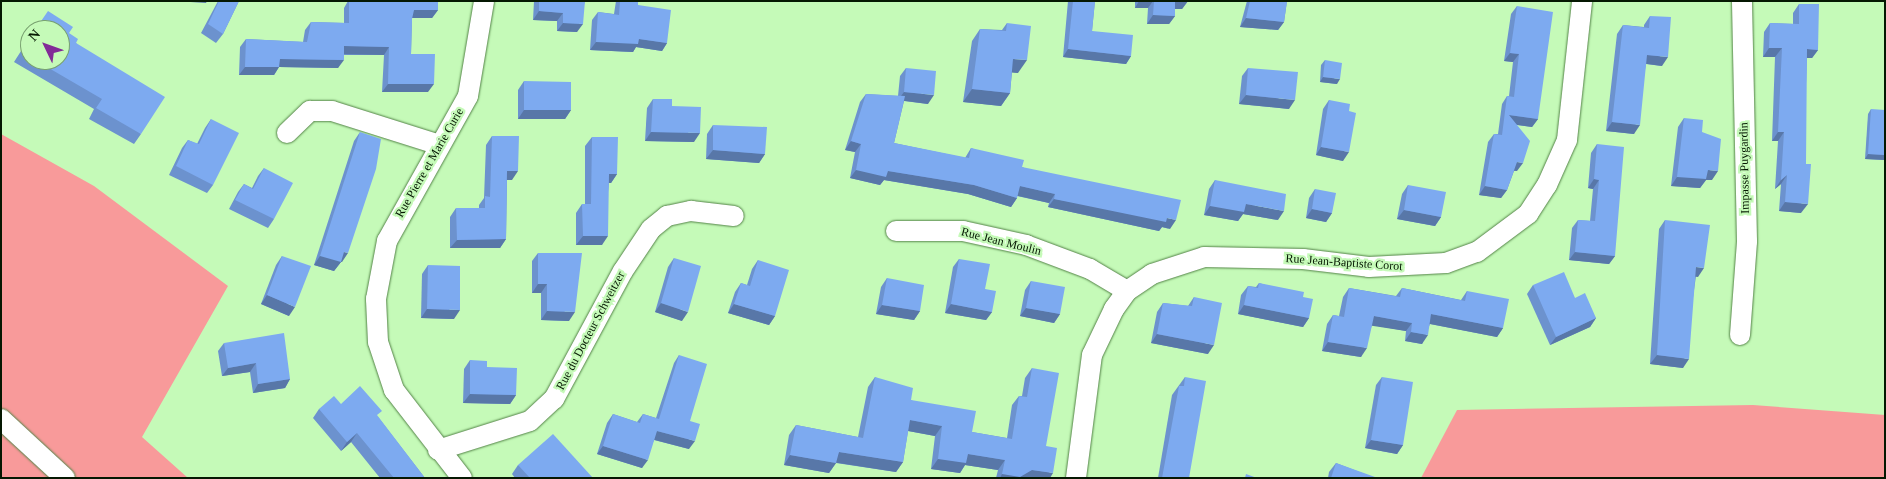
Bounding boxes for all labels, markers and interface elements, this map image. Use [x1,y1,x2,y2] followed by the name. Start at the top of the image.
[20,20,70,70] north arrow
[25,27,43,44] text: N
[393,106,467,220] street label: Rue Pierre et Marie Curie
[1737,122,1753,214] street label: Impasse Puygardin
[959,225,1043,259] street label: Rue Jean Moulin
[1285,252,1403,274] street label: Rue Jean-Baptiste Corot
[554,269,628,393] street label: Rue du Docteur Schweitzer

